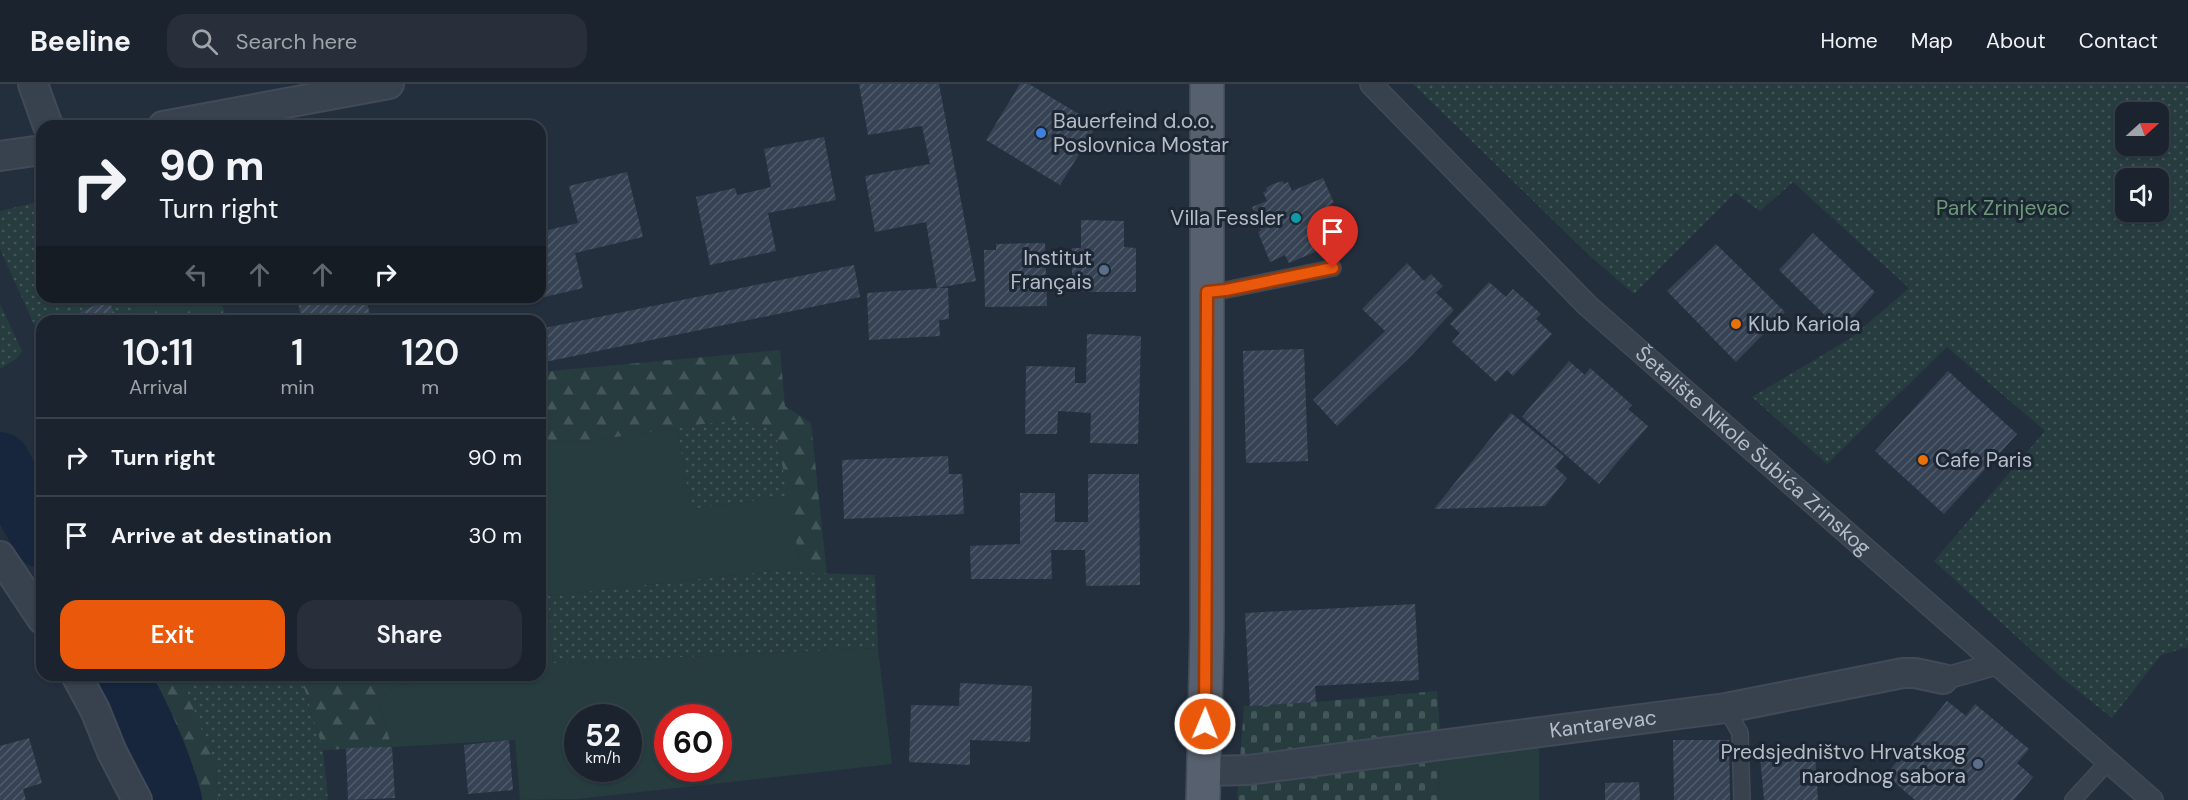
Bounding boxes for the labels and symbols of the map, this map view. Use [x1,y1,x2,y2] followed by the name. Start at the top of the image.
[2115,102,2169,156] north arrow
[1053,107,1229,159] place label: Bauerfeind d.o.o. Poslovnica Mostar
[1034,126,1048,140] marker: Bauerfeind d.o.o. Poslovnica Mostar
[1936,194,2070,222] park label: Park Zrinjevac
[1170,204,1284,232] place label: Villa Fessler
[1307,206,1358,268] pin
[1289,211,1303,225] marker: Villa Fessler
[1010,244,1092,296] place label: Institut Français
[1097,263,1111,277] marker: Institut Français
[1748,310,1860,338] place label: Klub Kariola
[1729,317,1743,331] marker: Klub Kariola
[1629,340,1877,562] street label: Šetalište Nikole Šubića Zrinskog
[1935,446,2032,474] place label: Cafe Paris
[1916,453,1930,467] marker: Cafe Paris
[1173,692,1237,756] position arrow
[1548,703,1658,745] street label: Kantarevac
[654,704,732,782] speed limit sign: 60
[1721,738,1966,790] place label: Predsjedništvo Hrvatskog narodnog sabora
[1971,757,1985,771] marker: Predsjedništvo Hrvatskog narodnog sabora

